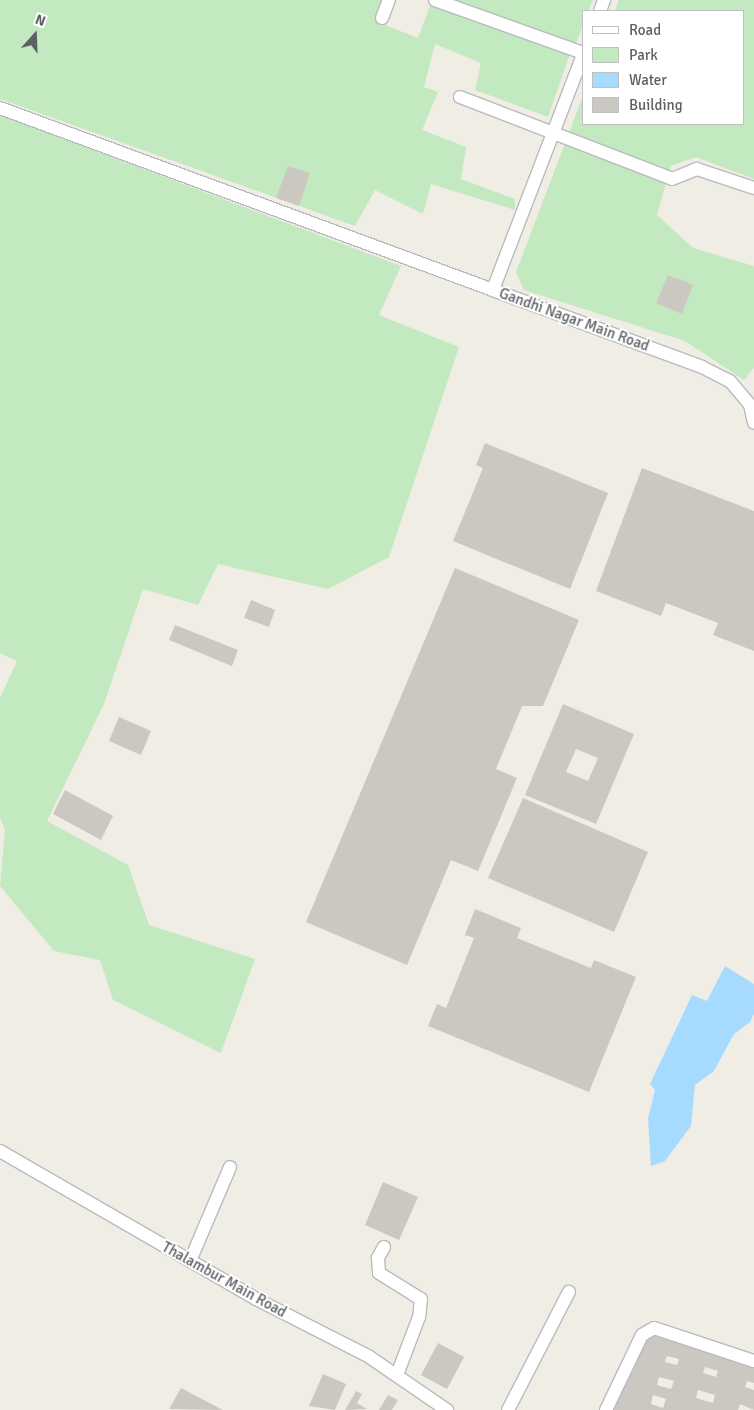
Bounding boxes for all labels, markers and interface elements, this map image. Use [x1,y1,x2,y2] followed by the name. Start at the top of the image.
[10,10,60,60] north arrow
[582,10,744,125] legend
[33,11,48,30] text: N
[629,21,661,39] text: Road
[629,46,658,64] text: Park
[629,71,667,89] text: Water
[629,96,683,114] text: Building
[497,284,651,356] street label: Gandhi Nagar Main Road
[159,1238,289,1322] street label: Thalambur Main Road

